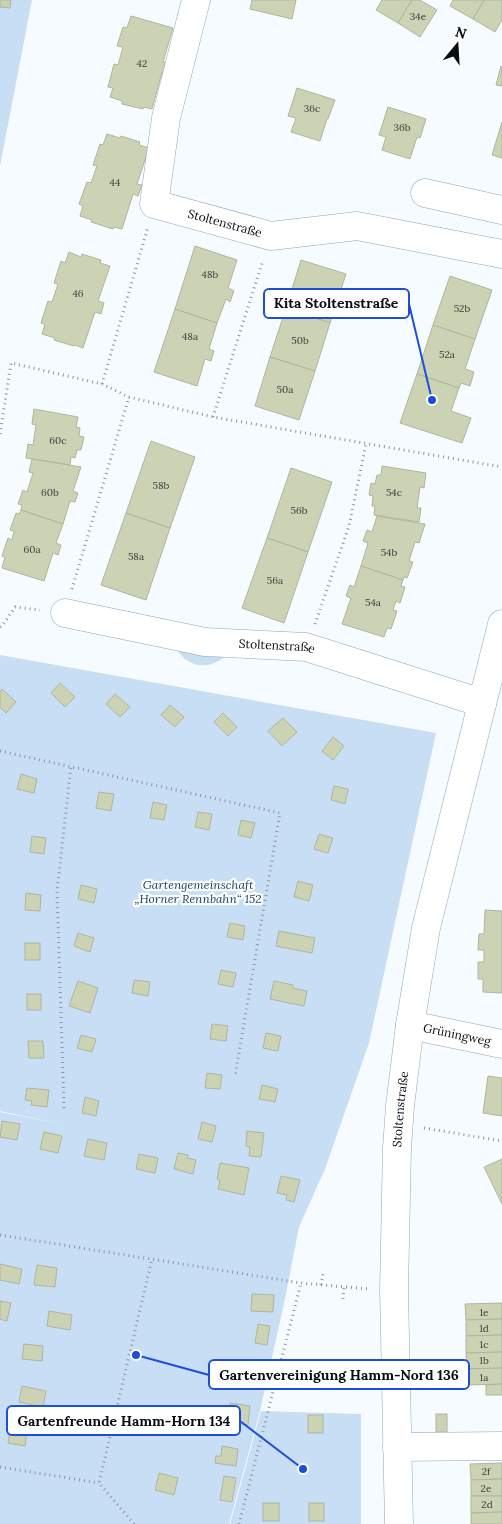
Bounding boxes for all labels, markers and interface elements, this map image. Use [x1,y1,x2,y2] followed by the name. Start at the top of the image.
[410,10,427,23] house number: 34e
[432,20,482,70] north arrow
[453,22,469,43] text: N
[137,57,147,70] house number: 42
[304,102,320,115] house number: 36c
[393,121,411,134] house number: 36b
[110,176,121,189] house number: 44
[186,206,264,240] street label: Stoltenstraße
[202,268,219,281] house number: 48b
[72,287,84,300] house number: 46
[264,289,409,318] callout: Kita Stoltenstraße
[274,294,399,312] text: Kita Stoltenstraße
[454,302,470,315] house number: 52b
[182,330,198,343] house number: 48a
[291,334,309,347] house number: 50b
[439,348,455,361] house number: 52a
[277,383,293,396] house number: 50a
[49,434,67,447] house number: 60c
[153,479,170,492] house number: 58b
[41,486,59,499] house number: 60b
[386,486,402,499] house number: 54c
[290,504,308,517] house number: 56b
[23,543,41,556] house number: 60a
[381,546,398,559] house number: 54b
[128,550,144,563] house number: 58a
[267,574,283,587] house number: 56a
[365,596,381,609] house number: 54a
[238,636,318,657] street label: Stoltenstraße
[135,877,261,906] park label: Gartengemeinschaft „Horner Rennbahn“ 152
[422,1020,493,1049] street label: Grüningweg
[389,1070,411,1148] street label: Stoltenstraße
[479,1306,489,1319] house number: 1e
[479,1322,489,1335] house number: 1d
[480,1338,488,1351] house number: 1c
[479,1354,489,1367] house number: 1b
[209,1360,469,1389] callout: Gartenvereinigung Hamm-Nord 136
[219,1366,459,1384] text: Gartenvereinigung Hamm-Nord 136
[480,1371,488,1384] house number: 1a
[7,1406,240,1435] callout: Gartenfreunde Hamm-Horn 134
[17,1412,231,1430] text: Gartenfreunde Hamm-Horn 134
[482,1465,491,1478] house number: 2f
[481,1482,492,1495] house number: 2e
[481,1498,493,1511] house number: 2d

